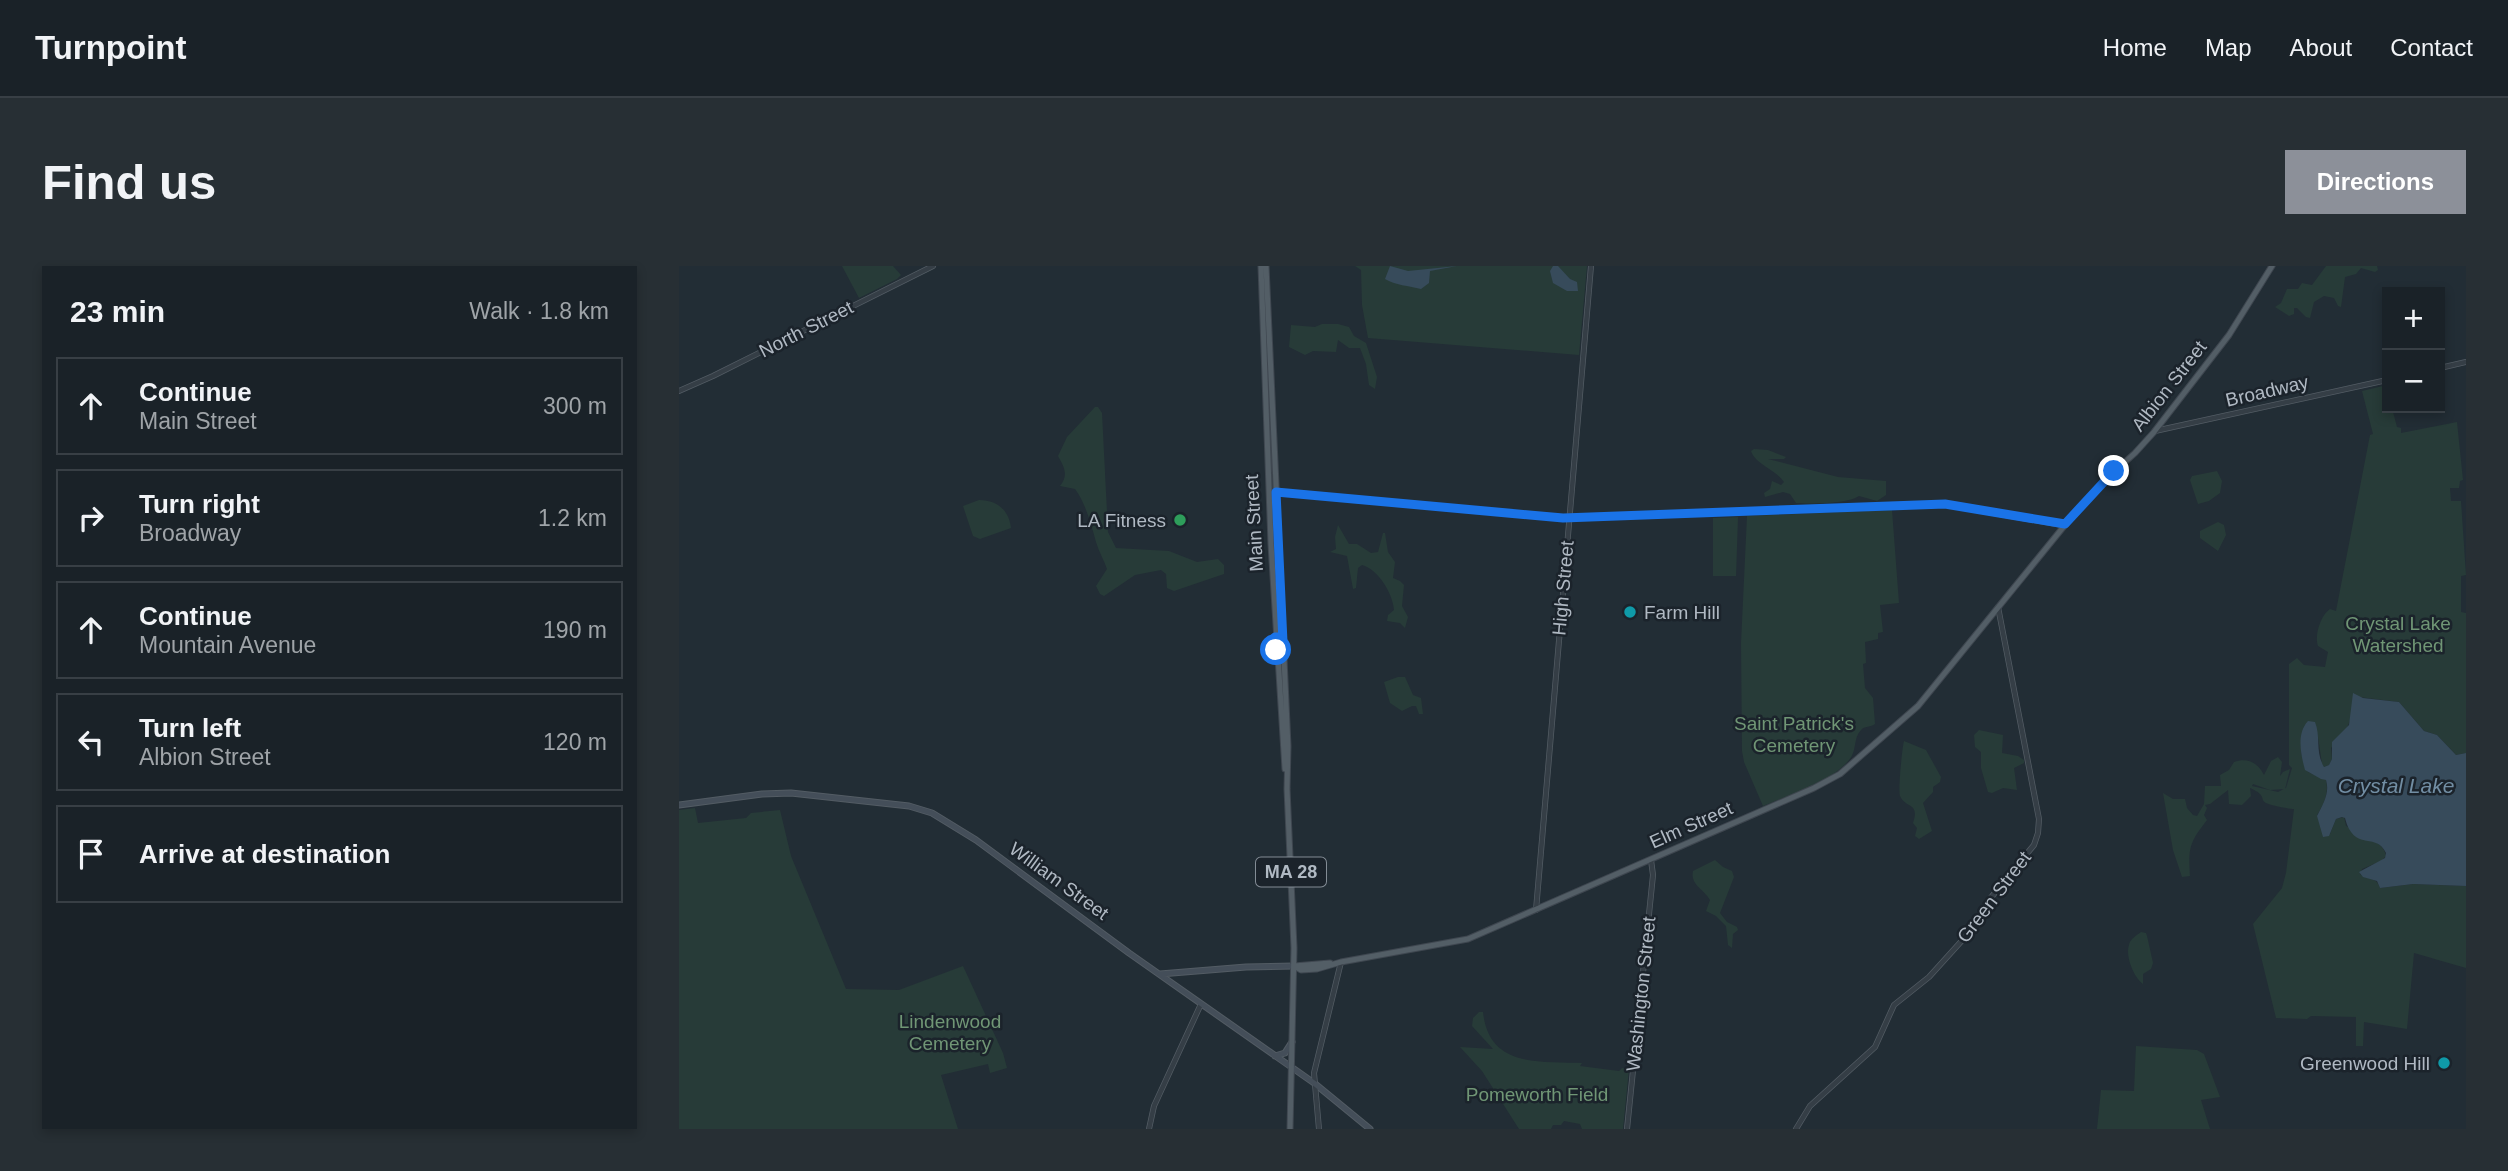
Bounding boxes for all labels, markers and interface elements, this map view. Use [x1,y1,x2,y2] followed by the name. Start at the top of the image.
[35,29,187,66] text: Turnpoint
[2103,34,2167,61] text: Home
[2205,34,2252,61] text: Map
[2290,34,2352,61] text: About
[2390,34,2473,61] text: Contact
[2285,150,2466,214] button: Directions
[42,155,216,209] text: Find us
[2382,287,2445,413] map controls
[2382,287,2445,350] button: +
[70,295,165,328] text: 23 min
[756,296,857,362] street label: North Street
[469,298,609,324] text: Walk · 1.8 km
[2127,336,2211,435] street label: Albion Street
[2382,350,2445,413] button: −
[2223,371,2311,411] street label: Broadway
[139,377,252,407] text: Continue
[72,387,110,425] icon: ahead
[543,393,607,419] text: 300 m
[139,408,257,434] text: Main Street
[2098,455,2129,486] route end
[1241,473,1267,572] street label: Main Street
[139,489,260,519] text: Turn right
[72,499,110,537] icon: right
[538,505,607,531] text: 1.2 km
[1077,510,1166,531] place label: LA Fitness
[1172,512,1188,528] marker: LA Fitness
[139,520,241,546] text: Broadway
[1548,539,1578,636] street label: High Street
[139,601,252,631] text: Continue
[1644,602,1720,623] place label: Farm Hill
[1622,604,1638,620] marker: Farm Hill
[72,611,110,649] icon: ahead
[2345,613,2451,656] park label: Crystal Lake Watershed
[543,617,607,643] text: 190 m
[139,632,316,658] text: Mountain Avenue
[1260,634,1291,665] route start
[139,713,241,743] text: Turn left
[1734,713,1854,756] park label: Saint Patrick's Cemetery
[72,723,110,761] icon: left
[543,729,607,755] text: 120 m
[139,744,271,770] text: Albion Street
[2338,774,2454,797] water label: Crystal Lake
[1646,797,1736,853] street label: Elm Street
[72,835,110,873] icon: arrive
[1005,838,1113,924] street label: William Street
[139,839,390,869] text: Arrive at destination
[1953,847,2036,947] street label: Green Street
[1256,858,1326,886] road number: MA 28
[1622,915,1660,1072] street label: Washington Street
[899,1011,1001,1054] park label: Lindenwood Cemetery
[2300,1053,2430,1074] place label: Greenwood Hill
[2436,1055,2452,1071] marker: Greenwood Hill
[1466,1084,1608,1105] park label: Pomeworth Field

